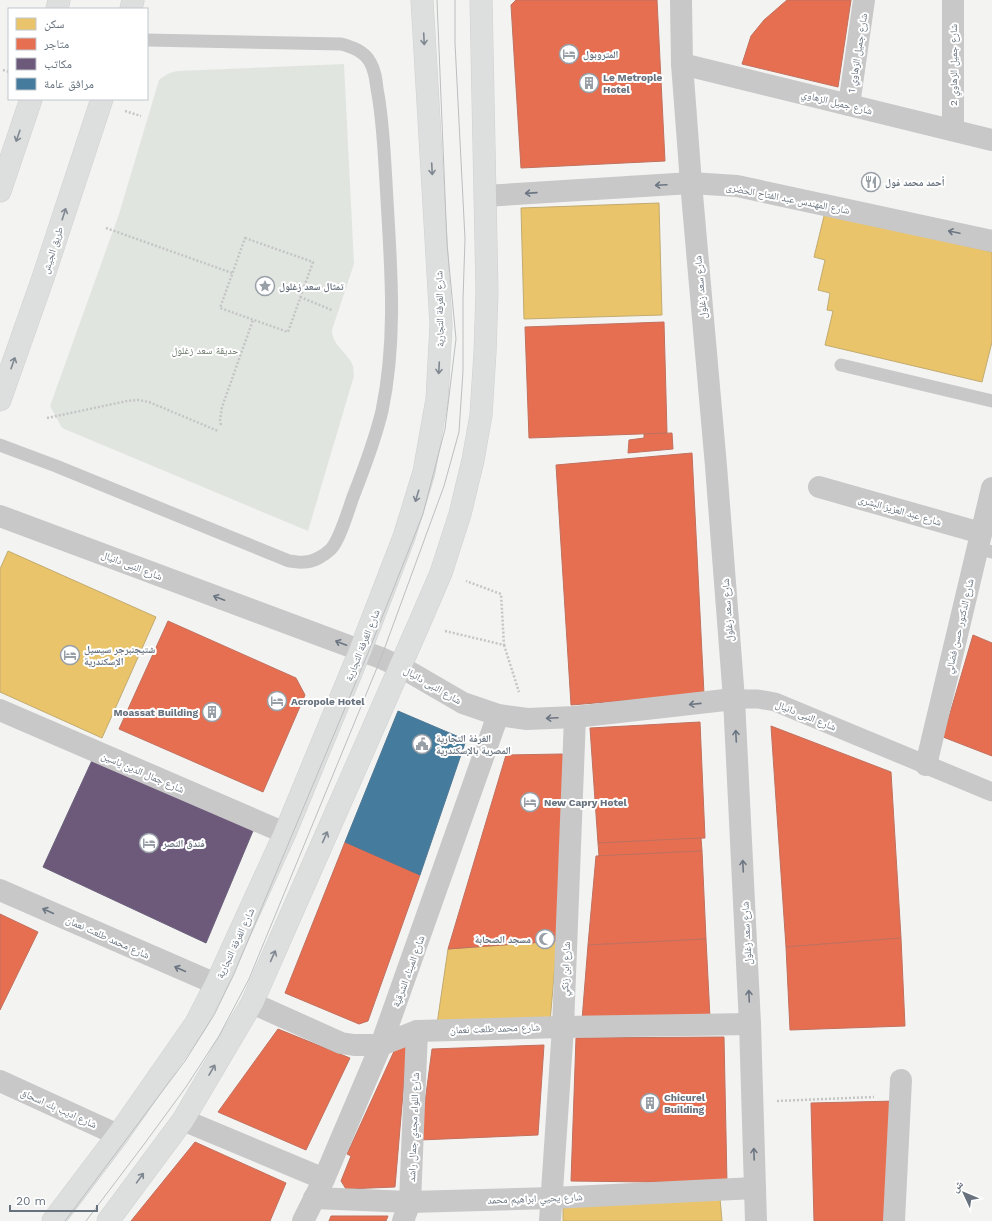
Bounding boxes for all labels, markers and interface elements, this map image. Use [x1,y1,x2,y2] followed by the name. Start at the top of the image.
[8,8,148,100] legend
[846,12,872,94] street label: شارع جميل الزهاوي 1
[44,17,65,31] text: سكن
[948,24,962,106] street label: شارع جميل الزهاوي 2
[421,32,428,45] one-way arrow
[43,37,69,51] text: متاجر
[558,43,580,65] hotel icon: المتروبول
[583,49,619,61] place label: المتروبول
[44,57,72,71] text: مكاتب
[578,72,600,94] building icon: Le Metrople Hotel
[603,72,663,95] place label: Le Metrople Hotel
[44,77,94,91] text: مرافق عامة
[800,88,874,119] street label: شارع جميل الزهاوي
[14,130,22,142] one-way arrow
[428,162,435,175] one-way arrow
[860,171,882,193] restaurant icon: أحمد محمد فول
[885,176,945,189] place label: أحمد محمد فول
[655,181,668,189] one-way arrow
[725,181,851,217] street label: شارع المهندس عبد الفتاح الحضرى
[525,190,538,197] one-way arrow
[61,207,68,220] one-way arrow
[40,225,66,275] street label: طريق الجيش
[948,228,961,236] one-way arrow
[692,254,710,319] street label: شارع سعد زغلول
[433,270,447,347] street label: شارع الغرفة التجارية
[254,275,276,297] place icon: تمثال سعد زغلول
[279,281,344,293] place label: تمثال سعد زغلول
[171,345,239,357] park label: حديقة سعد زغلول
[10,357,17,370] one-way arrow
[435,361,443,374] one-way arrow
[413,489,420,502] one-way arrow
[857,493,943,529] street label: شارع عبد العزيز البشرى
[99,549,164,583] street label: شارع النبى دانيال
[943,577,978,675] street label: شارع الدكتور حسن فضالي
[720,578,736,642] street label: شارع سعد زغلول
[213,593,225,601] one-way arrow
[343,607,383,683] street label: شارع الغرفة التجارية
[335,639,347,647] one-way arrow
[59,644,81,666] hotel icon: شتيجنبرجر سيسيل الإسكندرية
[84,644,155,668] place label: شتيجنبرجر سيسيل الإسكندرية
[402,665,464,707] street label: شارع النبى دانيال
[266,690,288,712] hotel icon: Acropole Hotel
[291,696,365,707] place label: Acropole Hotel
[774,698,838,734] street label: شارع النبى دانيال
[689,700,702,707] one-way arrow
[201,701,223,723] building icon: Moassat Building
[114,707,198,718] place label: Moassat Building
[546,715,559,722] one-way arrow
[732,730,740,743] one-way arrow
[411,733,433,755] public building icon: الغرفة التجارية المصرية بالإسكندرية
[436,733,511,757] place label: الغرفة التجارية المصرية بالإسكندرية
[99,750,186,796] street label: شارع جمال الدين ياسين
[519,791,541,813] hotel icon: New Capry Hotel
[544,797,628,808] place label: New Capry Hotel
[322,831,330,843] one-way arrow
[138,832,160,854] hotel icon: فندق النصر
[162,838,205,850] place label: فندق النصر
[739,860,746,873] one-way arrow
[739,901,755,965] street label: شارع سعد زغلول
[214,906,258,981] street label: شارع الغرفة التجارية
[42,907,54,914] one-way arrow
[64,914,152,962] street label: شارع محمد طلعت نعمان
[534,928,556,950] mosque icon: مسجد الصحابة
[390,933,428,1009] street label: شارع الميناء الشرقية
[475,934,531,945] place label: مسجد الصحابة
[559,941,575,997] street label: شارع ابن زنكي
[270,950,277,962] one-way arrow
[174,964,186,972] one-way arrow
[745,990,753,1003] one-way arrow
[450,1021,541,1037] street label: شارع محمد طلعت نعمان
[209,1065,217,1077] one-way arrow
[406,1072,423,1182] street label: شارع اللواء مجدي جمال راشد
[19,1087,99,1131] street label: شارع اديب بك اسحاق
[639,1092,661,1114] building icon: Chicurel Building
[664,1092,706,1115] place label: Chicurel Building
[751,1148,758,1161] one-way arrow
[136,1173,144,1184] one-way arrow
[944,1173,984,1213] north arrow
[948,1177,967,1196] text: ش
[10,1187,97,1213] scale bar
[487,1191,583,1208] street label: شارع يحيي ابراهيم محمد
[16,1194,46,1208] text: 20 m

